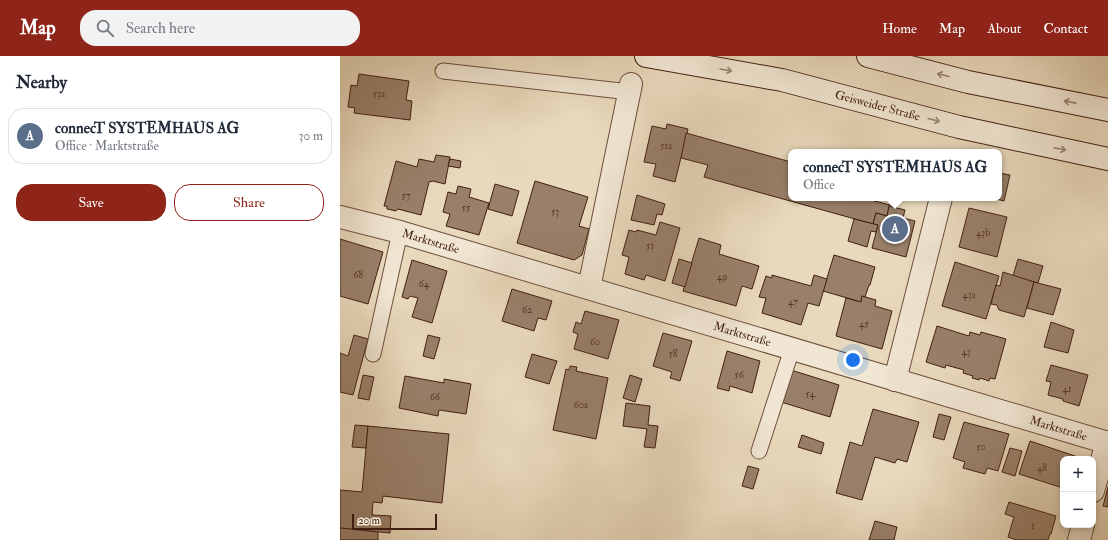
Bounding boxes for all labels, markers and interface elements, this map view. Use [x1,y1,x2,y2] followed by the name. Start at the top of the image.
[80,10,360,46] search box
[20,16,56,40] text: Map
[94,17,116,39] icon: search
[126,19,195,38] text: Search here
[882,20,917,37] text: Home
[939,20,965,37] text: Map
[987,20,1021,37] text: About
[1043,20,1088,37] text: Contact
[719,66,732,74] one-way arrow
[936,71,949,79] one-way arrow
[16,72,67,93] text: Nearby
[833,87,922,124] street label: Geisweider Straße
[373,88,386,100] house number: 53a
[1064,98,1077,106] one-way arrow
[927,117,940,124] one-way arrow
[55,119,239,138] text: connecT SYSTEMHAUS AG
[26,128,34,144] text: A
[299,128,323,144] text: 30 m
[55,138,159,154] text: Office · Marktstraße
[660,140,673,152] house number: 51a
[1054,145,1067,153] one-way arrow
[788,149,1002,201] popup
[803,158,987,177] text: connecT SYSTEMHAUS AG
[803,177,835,193] text: Office
[16,184,166,221] button: Save
[174,184,324,221] button: Share
[402,190,411,202] house number: 57
[462,202,471,214] house number: 55
[551,206,559,218] house number: 53
[882,214,908,244] pin: A
[400,226,461,257] street label: Marktstraße
[976,227,990,239] house number: 43b
[646,240,654,252] house number: 51
[353,269,363,281] house number: 68
[717,271,727,283] house number: 49
[419,278,430,290] house number: 64
[962,289,977,301] house number: 43a
[788,296,798,308] house number: 47
[522,304,532,316] house number: 62
[859,318,869,330] house number: 45
[712,319,773,350] street label: Marktstraße
[590,336,600,348] house number: 60
[961,346,971,358] house number: 43
[668,348,678,360] house number: 58
[843,350,863,370] your location
[734,369,745,381] house number: 56
[1063,383,1072,395] house number: 41
[805,388,815,400] house number: 54
[430,391,441,403] house number: 66
[574,399,589,411] house number: 60a
[1028,413,1089,444] street label: Marktstraße
[976,441,986,453] house number: 50
[1060,456,1096,528] map controls
[1060,456,1096,492] button: +
[1037,462,1047,474] house number: 48
[1060,492,1096,528] button: −
[352,512,437,531] scale bar
[358,514,380,527] text: 20 m
[1031,520,1035,532] house number: 1

